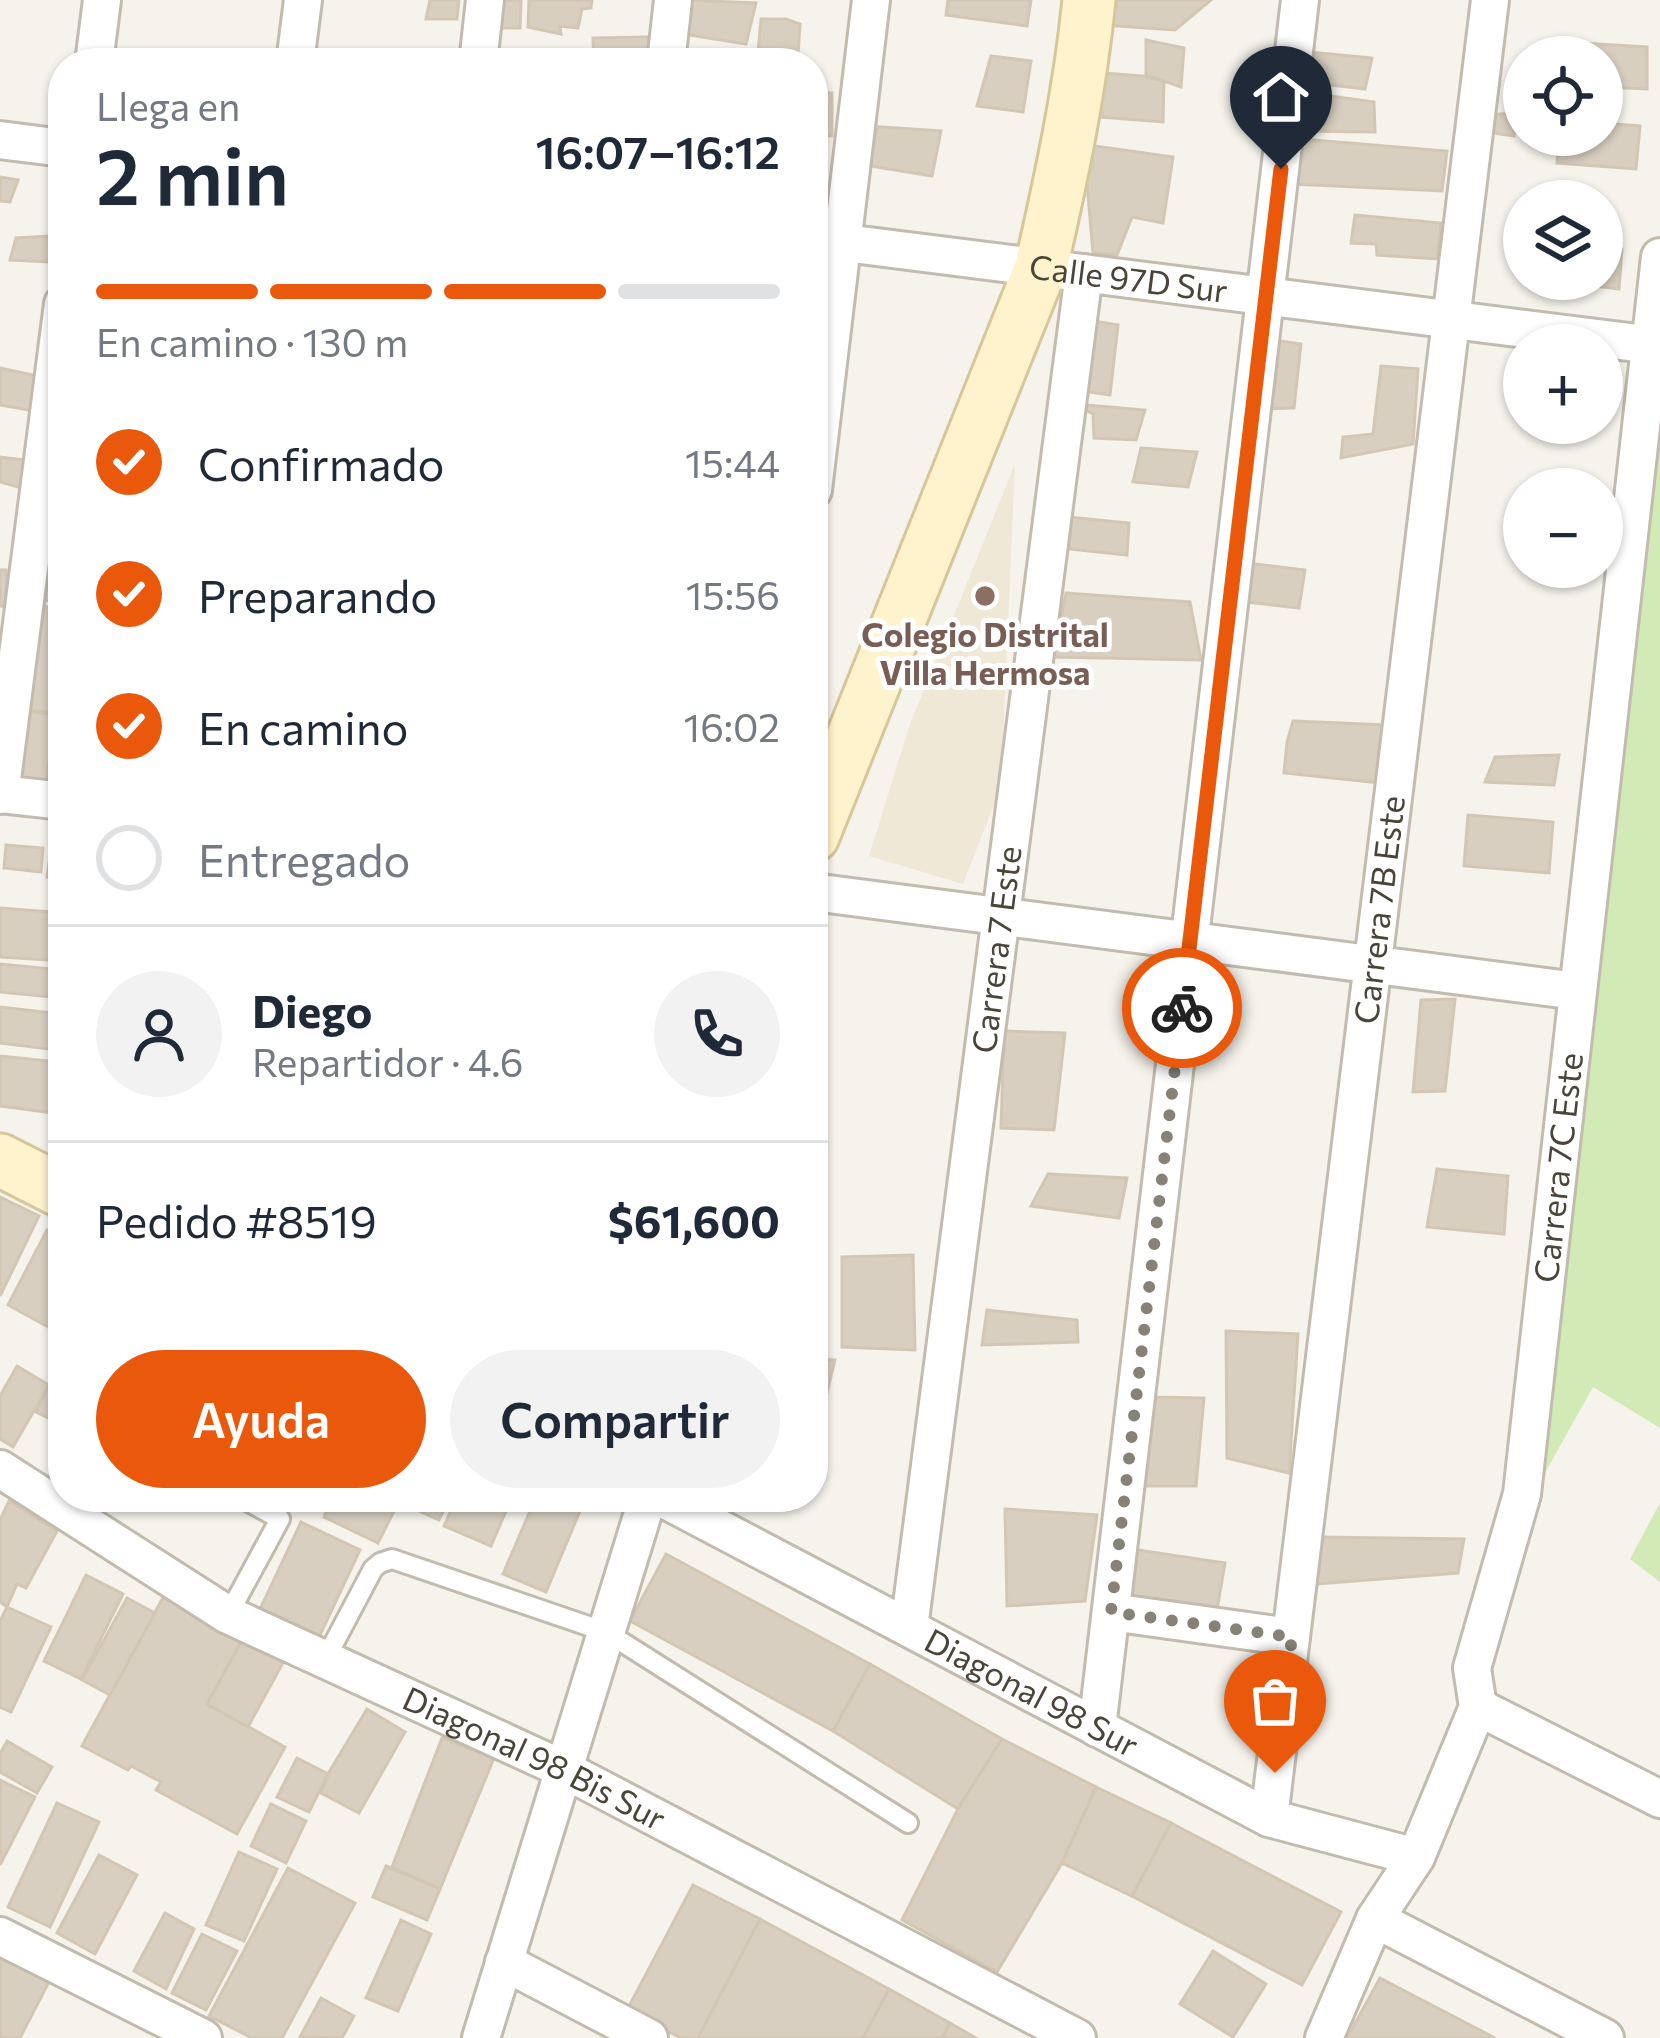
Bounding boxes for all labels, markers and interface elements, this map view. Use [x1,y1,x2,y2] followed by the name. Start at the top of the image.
[1503,36,1623,588] map controls
[1503,36,1623,156] button: locate
[1230,46,1332,169] pin
[1248,64,1314,130] icon: home
[96,81,240,129] text: Llega en
[535,123,780,178] text: 16:07–16:12
[96,126,289,221] text: 2 min
[1503,180,1623,300] button: layers
[1027,245,1230,310] street label: Calle 97D Sur
[96,317,408,365] text: En camino · 130 m
[1503,324,1623,444] button: +
[96,429,162,495] icon: check
[198,435,445,490] text: Confirmado
[685,438,780,486] text: 15:44
[1503,468,1623,588] button: −
[96,561,162,627] icon: check
[198,567,437,622] text: Preparando
[686,570,780,618] text: 15:56
[972,583,998,609] marker: Colegio Distrital Villa Hermosa
[861,613,1109,692] place label: Colegio Distrital Villa Hermosa
[96,693,162,759] icon: check
[198,699,408,754] text: En camino
[683,702,780,750] text: 16:02
[1344,793,1412,1026] street label: Carrera 7B Este
[198,831,410,886] text: Entregado
[961,843,1029,1055] street label: Carrera 7 Este
[1122,948,1242,1068] courier
[96,971,222,1097] button: person
[654,971,780,1097] button: phone
[1149,975,1215,1041] icon: bike
[252,982,372,1037] text: Diego
[252,1037,523,1085] text: Repartidor · 4.6
[1524,1050,1590,1284] street label: Carrera 7C Este
[96,1192,377,1247] text: Pedido #8519
[608,1192,780,1247] text: $61,600
[96,1350,426,1488] button: Ayuda
[450,1350,780,1488] button: Compartir
[918,1618,1146,1765] street label: Diagonal 98 Sur
[1224,1650,1326,1773] pin
[1242,1668,1308,1734] icon: bag
[397,1676,673,1838] street label: Diagonal 98 Bis Sur

